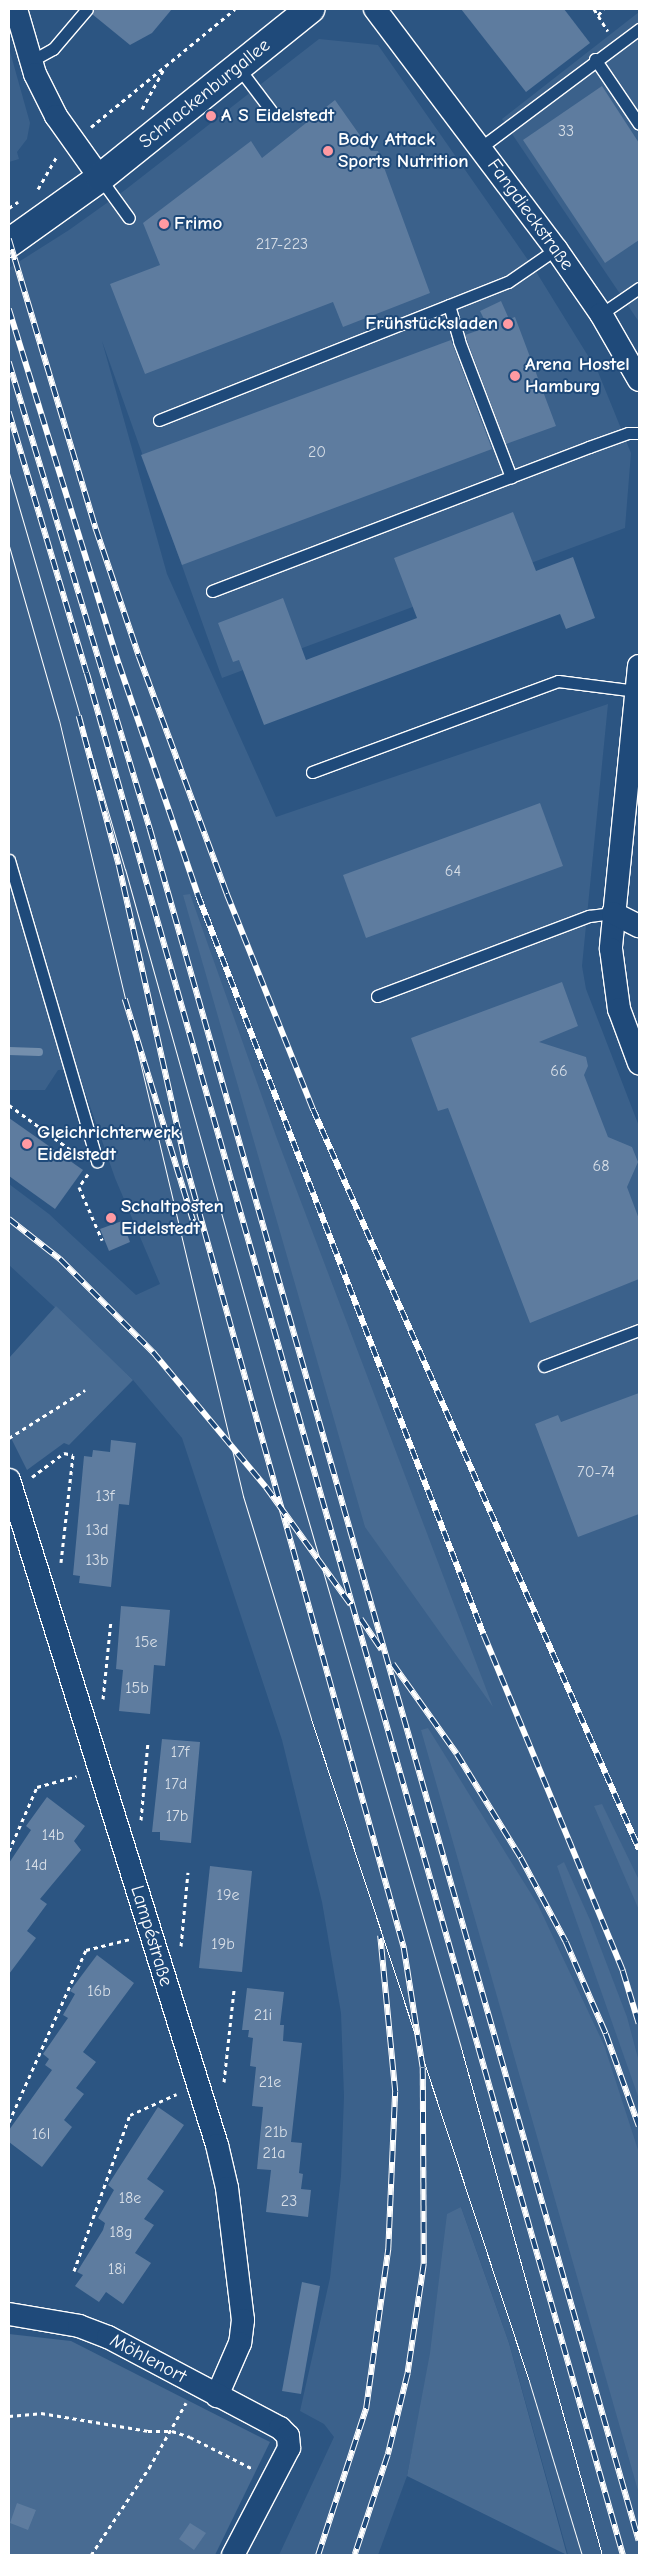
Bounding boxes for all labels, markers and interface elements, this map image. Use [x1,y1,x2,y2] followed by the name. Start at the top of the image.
[135,34,275,154] street label: Schnackenburgallee
[221,105,334,127] place label: A S Eidelstedt
[205,110,217,122] marker: A S Eidelstedt
[558,121,574,141] house number: 33
[338,129,469,173] place label: Body Attack Sports Nutrition
[322,145,334,157] marker: Body Attack Sports Nutrition
[482,155,578,275] street label: Fangdieckstraße
[174,213,222,235] place label: Frimo
[158,218,170,230] marker: Frimo
[256,234,308,254] house number: 217-223
[365,313,498,335] place label: Frühstücksladen
[502,318,514,330] marker: Frühstücksladen
[525,354,630,398] place label: Arena Hostel Hamburg
[509,370,521,382] marker: Arena Hostel Hamburg
[308,442,326,462] house number: 20
[445,861,461,881] house number: 64
[550,1061,568,1081] house number: 66
[37,1122,180,1166] place label: Gleichrichterwerk Eidelstedt
[21,1138,33,1150] marker: Gleichrichterwerk Eidelstedt
[593,1156,609,1176] house number: 68
[121,1196,224,1240] place label: Schaltposten Eidelstedt
[105,1212,117,1224] marker: Schaltposten Eidelstedt
[577,1462,615,1482] house number: 70-74
[96,1486,114,1506] house number: 13f
[86,1520,108,1540] house number: 13d
[86,1550,108,1570] house number: 13b
[134,1632,158,1652] house number: 15e
[125,1678,149,1698] house number: 15b
[171,1742,189,1762] house number: 17f
[165,1774,187,1794] house number: 17d
[166,1806,188,1826] house number: 17b
[42,1825,64,1845] house number: 14b
[25,1855,47,1875] house number: 14d
[125,1883,177,1989] street label: Lampéstraße
[217,1885,239,1905] house number: 19e
[211,1934,235,1954] house number: 19b
[87,1981,111,2001] house number: 16b
[254,2005,272,2025] house number: 21i
[259,2072,281,2092] house number: 21e
[264,2122,288,2142] house number: 21b
[32,2124,50,2144] house number: 16l
[263,2143,285,2163] house number: 21a
[119,2188,141,2208] house number: 18e
[281,2191,297,2211] house number: 23
[109,2222,133,2242] house number: 18g
[108,2259,126,2279] house number: 18i
[106,2329,190,2389] street label: Möhlenort

